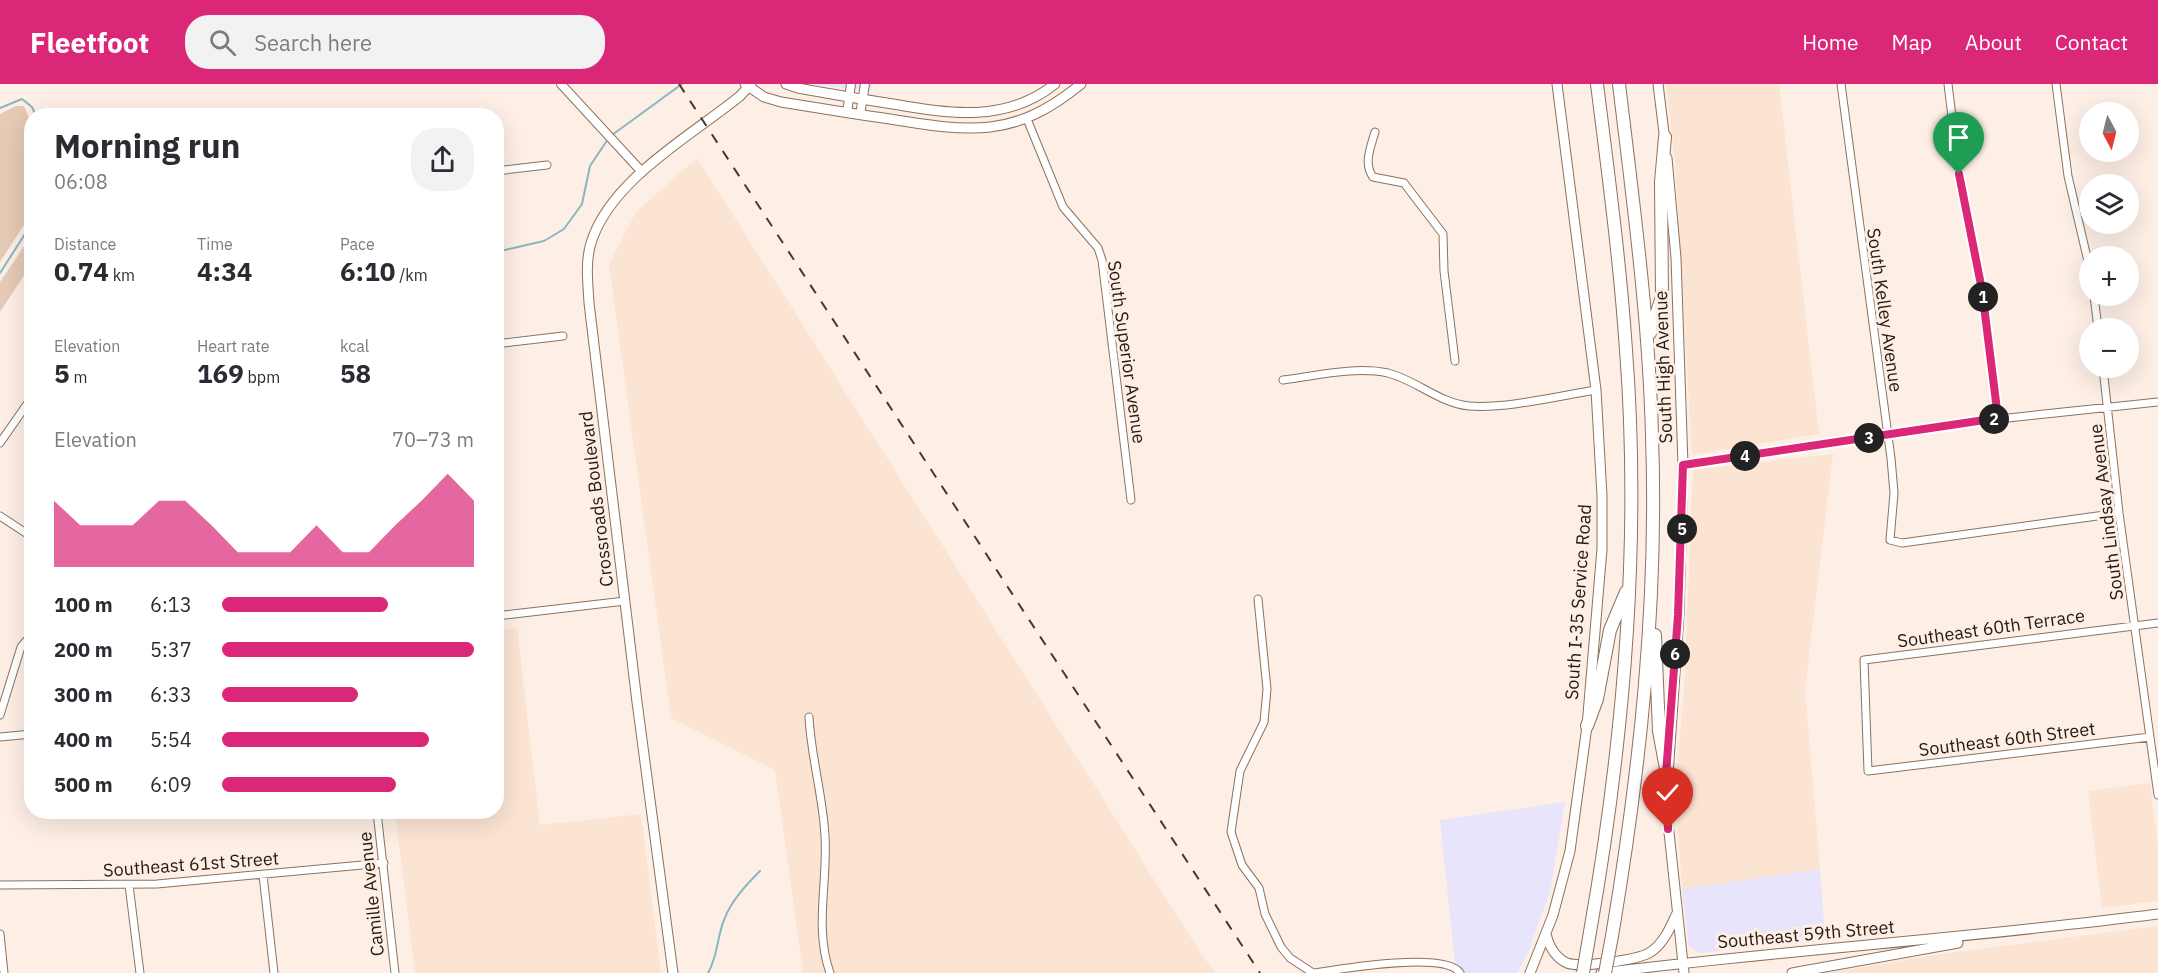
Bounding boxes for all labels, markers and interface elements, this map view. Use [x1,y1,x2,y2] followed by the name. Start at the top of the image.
[185,15,605,69] search box
[30,24,149,61] text: Fleetfoot
[206,26,239,59] icon: search
[254,28,372,57] text: Search here
[1802,28,1859,56] text: Home
[1892,28,1932,56] text: Map
[1965,28,2022,56] text: About
[2055,28,2128,56] text: Contact
[2079,102,2139,162] north arrow
[2079,102,2139,378] map controls
[1933,112,1984,174] pin
[1942,121,1975,154] icon: arrive
[54,124,240,167] text: Morning run
[411,128,474,191] button: share
[54,168,108,195] text: 06:08
[2079,174,2139,234] button: layers
[1862,227,1908,394] street label: South Kelley Avenue
[54,234,116,254] text: Distance
[197,234,233,254] text: Time
[340,234,375,254] text: Pace
[2079,246,2139,306] button: +
[54,254,109,288] text: 0.74
[197,254,252,288] text: 4:34
[340,254,395,288] text: 6:10
[1103,259,1151,445] street label: South Superior Avenue
[109,265,135,285] text: km
[395,265,428,285] text: /km
[1968,282,1998,312] pin: 1
[1978,287,1988,307] text: 1
[1649,290,1677,444] street label: South High Avenue
[2079,318,2139,378] button: −
[54,336,120,356] text: Elevation
[197,336,270,356] text: Heart rate
[340,336,369,356] text: kcal
[54,356,70,390] text: 5
[197,356,244,390] text: 169
[340,356,371,390] text: 58
[70,367,87,387] text: m
[244,367,280,387] text: bpm
[1979,404,2009,434] pin: 2
[1989,409,1999,429] text: 2
[574,410,618,588] street label: Crossroads Boulevard
[2084,422,2128,601] street label: South Lindsay Avenue
[1854,423,1884,453] pin: 3
[54,426,137,453] text: Elevation
[392,426,474,453] text: 70–73 m
[1864,428,1874,448] text: 3
[1730,441,1760,471] pin: 4
[1740,446,1750,466] text: 4
[1560,503,1596,701] street label: South I-35 Service Road
[1667,514,1697,544] pin: 5
[1677,519,1687,539] text: 5
[54,591,113,618] text: 100 m
[150,591,192,618] text: 6:13
[1896,603,2086,653] street label: Southeast 60th Terrace
[54,636,113,663] text: 200 m
[150,636,192,663] text: 5:37
[1660,639,1690,669] pin: 6
[1670,644,1680,664] text: 6
[54,681,113,708] text: 300 m
[150,681,192,708] text: 6:33
[1917,717,2097,761] street label: Southeast 60th Street
[54,726,113,753] text: 400 m
[150,726,192,753] text: 5:54
[1642,767,1693,829] pin
[54,771,113,798] text: 500 m
[150,771,192,798] text: 6:09
[1651,776,1684,809] icon: check
[353,831,389,957] street label: Camille Avenue
[102,846,280,882] street label: Southeast 61st Street
[1716,915,1896,953] street label: Southeast 59th Street

